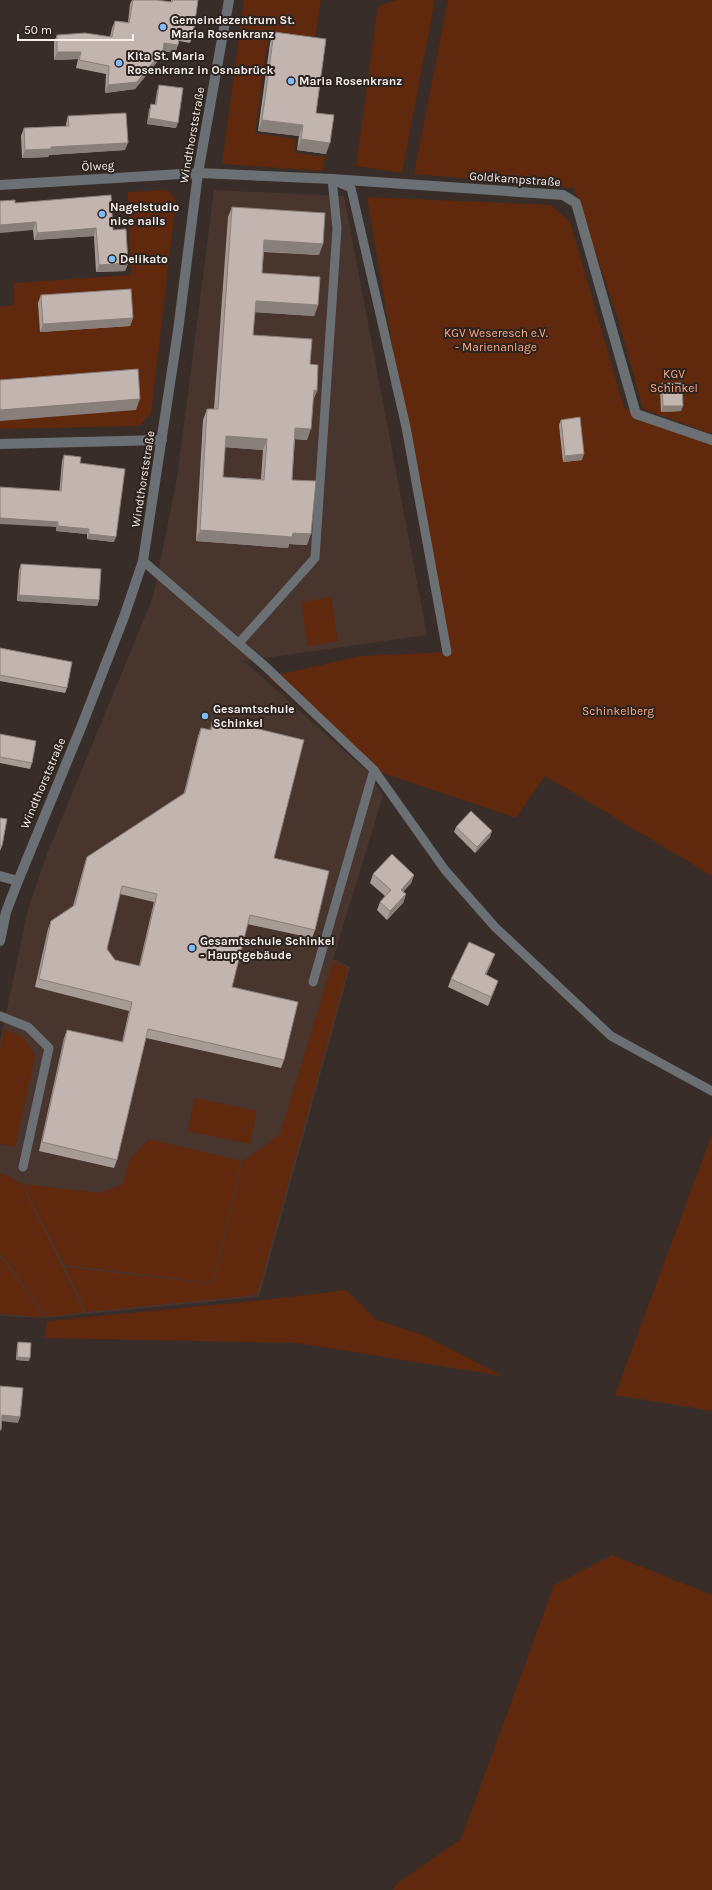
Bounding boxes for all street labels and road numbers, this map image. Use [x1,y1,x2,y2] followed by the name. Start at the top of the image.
[177,86,207,184] street label: Windthorststraße
[81,158,115,174] street label: Ölweg
[469,169,561,189] street label: Goldkampstraße
[128,430,158,528] street label: Windthorststraße
[18,735,68,831] street label: Windthorststraße

